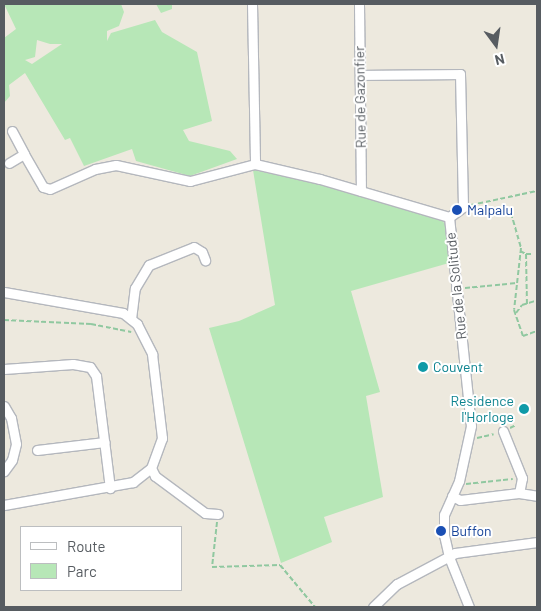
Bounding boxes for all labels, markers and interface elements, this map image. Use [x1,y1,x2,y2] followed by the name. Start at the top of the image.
[471,20,521,70] north arrow
[351,46,369,148] street label: Rue de Gazonfier
[493,51,506,69] text: N
[467,202,513,218] place label: Malpalu
[451,204,463,216] marker: Malpalu
[442,232,470,340] street label: Rue de la Solitude
[433,359,483,375] place label: Couvent
[417,361,429,373] marker: Couvent
[451,393,514,426] place label: Residence l'Horloge
[518,403,530,415] marker: Residence l'Horloge
[451,523,492,539] place label: Buffon
[435,525,447,537] marker: Buffon
[20,526,182,591] legend
[67,537,106,555] text: Route
[67,562,97,580] text: Parc

